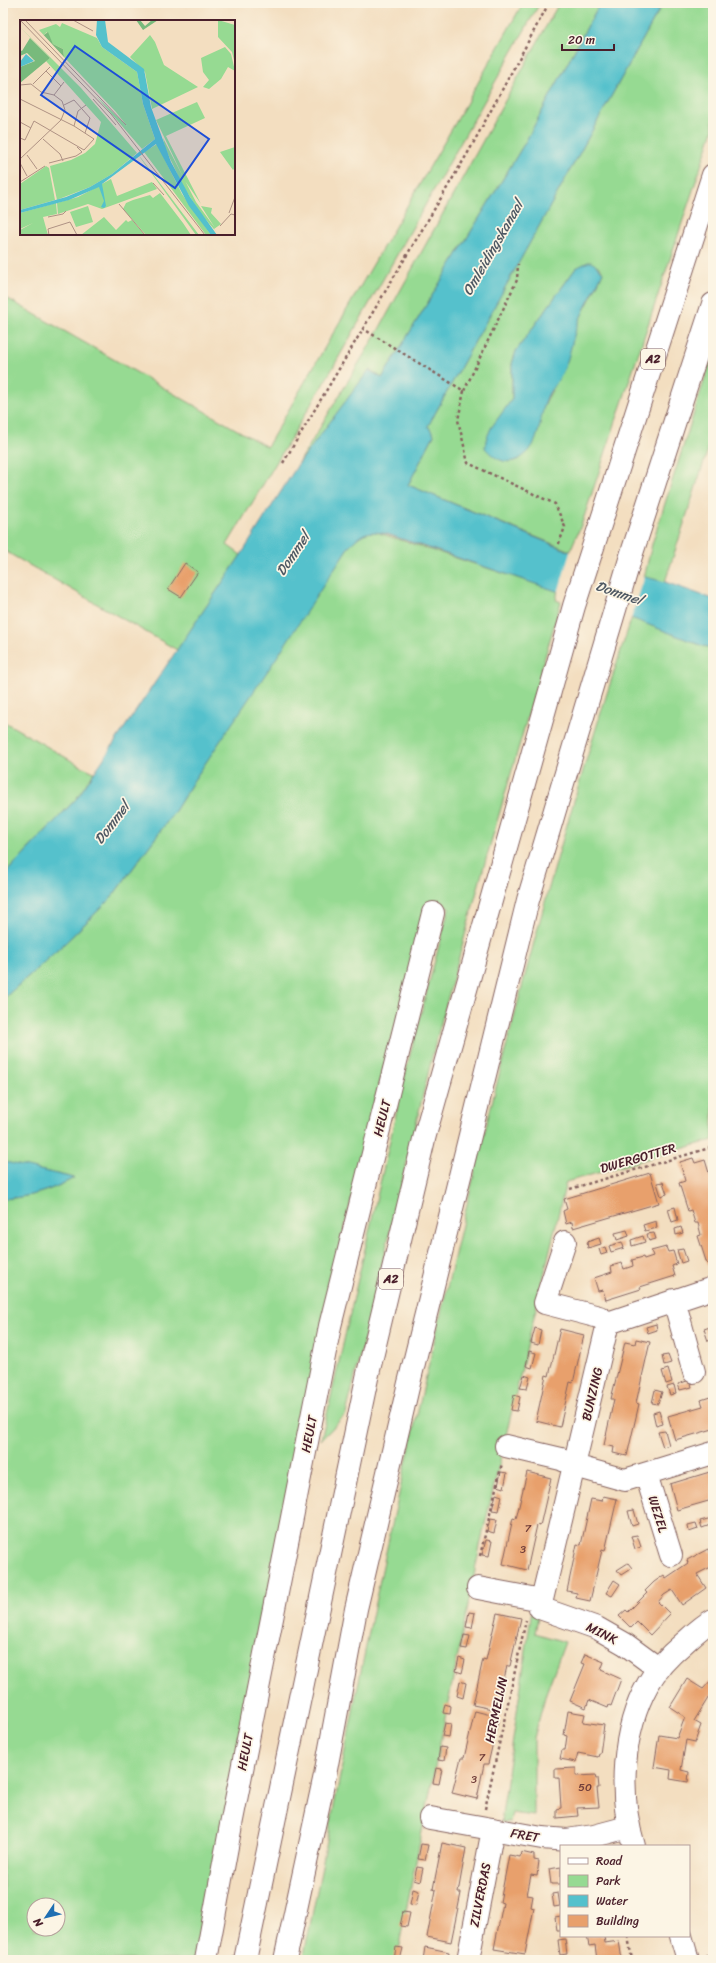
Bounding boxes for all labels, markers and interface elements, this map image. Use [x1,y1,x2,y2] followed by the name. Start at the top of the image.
[20,20,235,235] inset map
[562,26,614,52] scale bar
[568,29,595,51] text: 20 m
[456,193,532,300] water label: Omleidingskanaal
[641,349,665,369] road number: A2
[269,525,319,581] water label: Dommel
[592,573,649,614] water label: Dommel
[88,794,138,850] water label: Dommel
[366,1096,398,1139] street label: HEULT
[597,1136,679,1180] street label: DWERGOTTER
[379,1269,403,1289] road number: A2
[575,1365,609,1423] street label: BUNZING
[294,1412,324,1455] street label: HEULT
[641,1492,675,1536] street label: WEZEL
[525,1519,532,1538] house number: 7
[520,1540,526,1559] house number: 3
[582,1615,622,1651] street label: MINK
[478,1675,514,1745] street label: HERMELIJN
[230,1730,260,1773] street label: HEULT
[479,1748,486,1767] house number: 7
[471,1770,477,1789] house number: 3
[578,1778,592,1797] house number: 50
[509,1821,543,1849] street label: FRET
[560,1845,690,1937] legend
[596,1850,623,1872] text: Road
[463,1861,497,1929] street label: ZILVERDAS
[596,1870,621,1892] text: Park
[596,1890,629,1912] text: Water
[26,1897,66,1937] north arrow
[596,1910,639,1932] text: Building
[28,1914,49,1932] text: N

